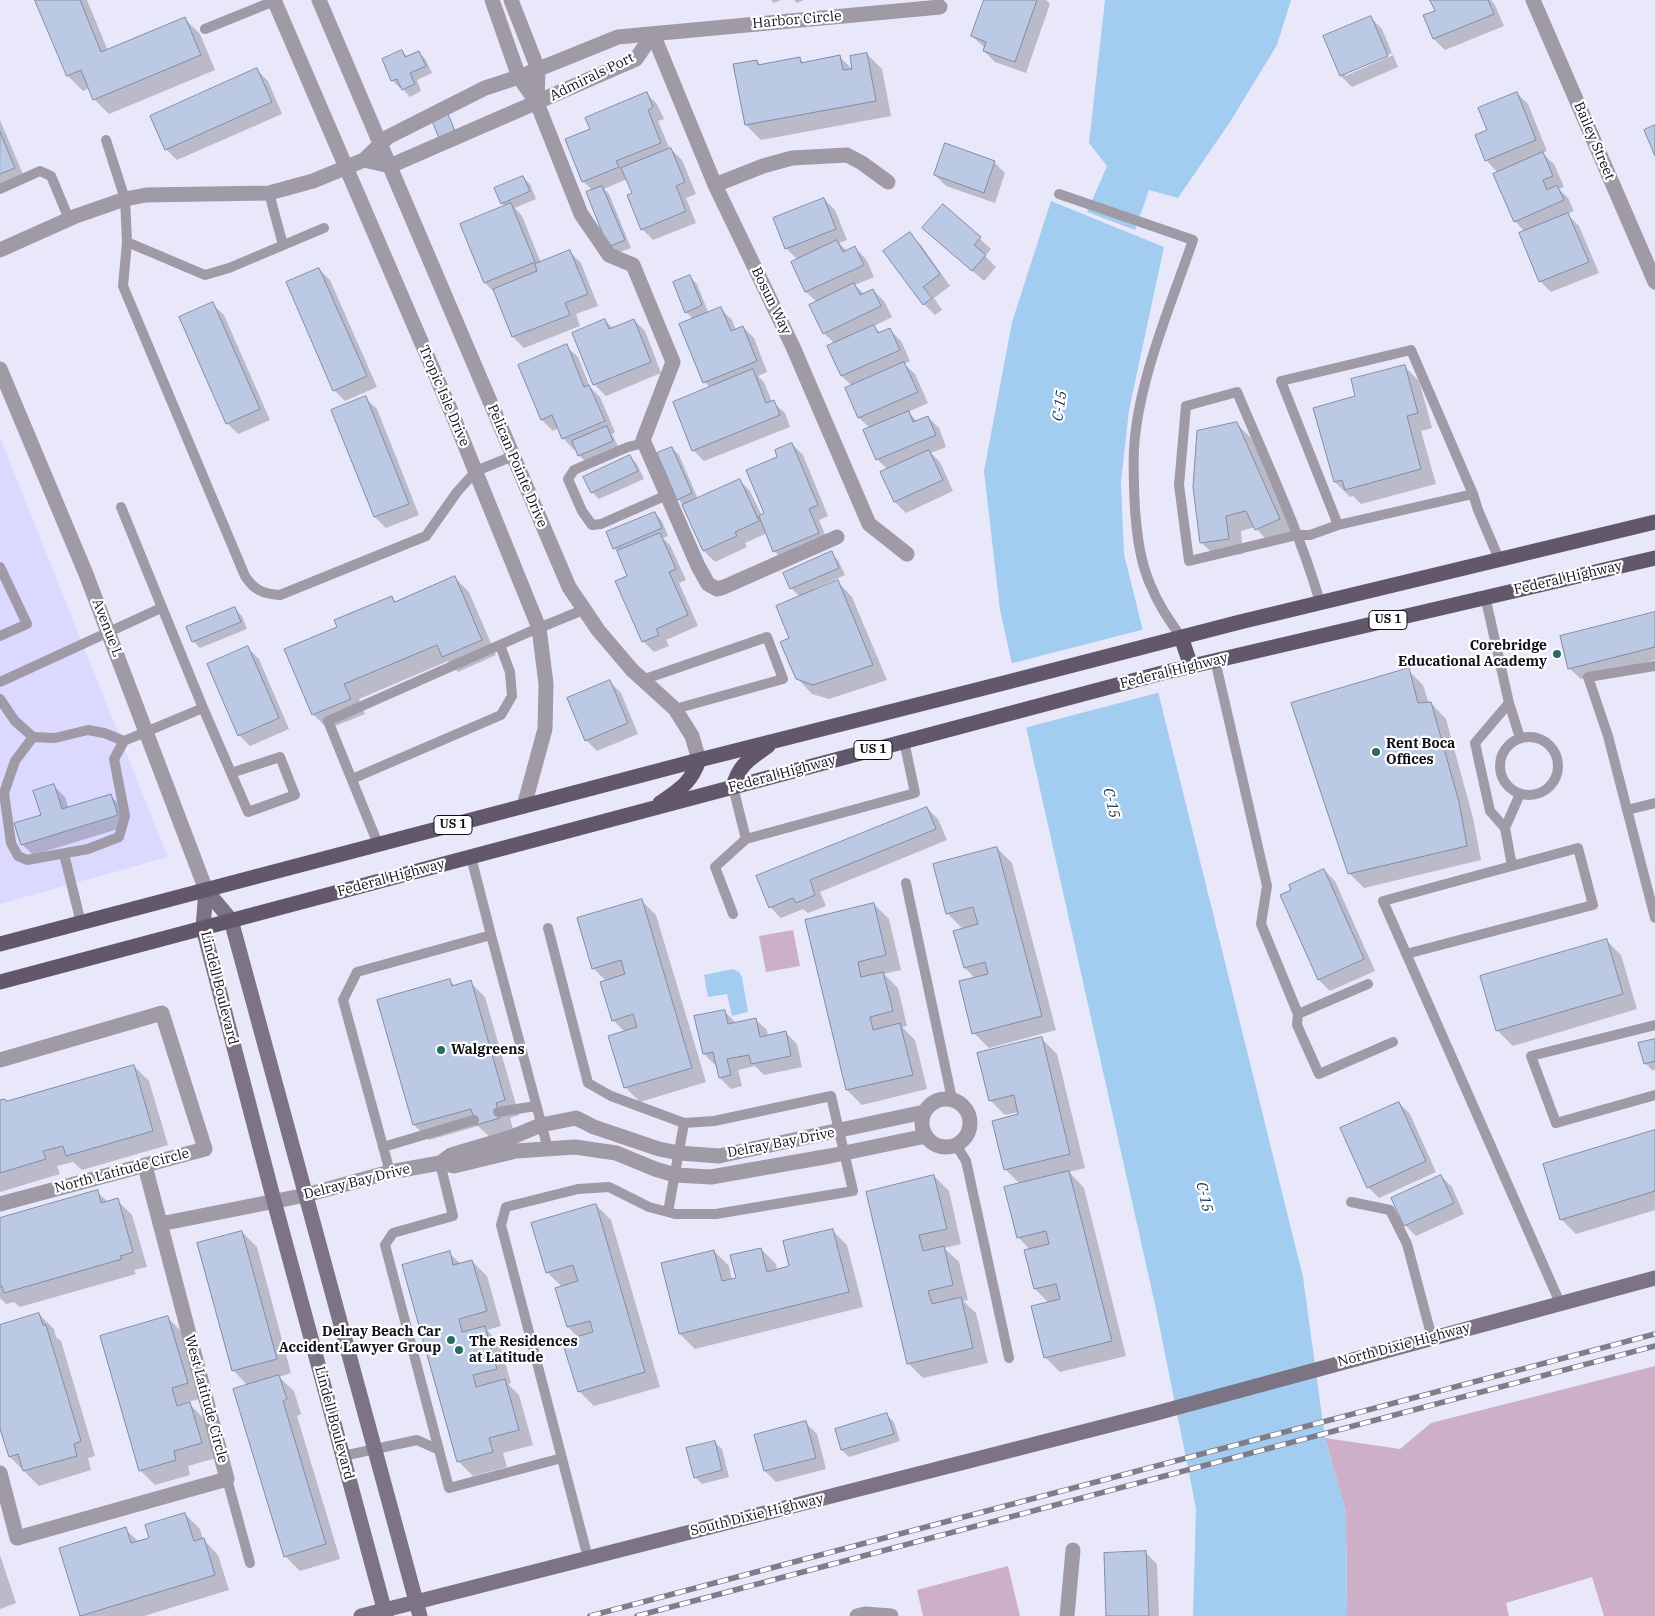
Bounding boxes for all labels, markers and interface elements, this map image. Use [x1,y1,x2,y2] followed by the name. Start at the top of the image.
[752,8,842,32] street label: Harbor Circle
[547,49,637,105] street label: Admirals Port
[1570,99,1618,183] street label: Bailey Street
[748,265,794,337] street label: Bosun Way
[415,343,473,449] street label: Tropic Isle Drive
[1049,390,1071,422] water label: C-15
[483,402,551,530] street label: Pelican Pointe Drive
[1512,557,1624,599] street label: Federal Highway
[88,597,126,659] street label: Avenue L
[1369,610,1407,630] road number: US 1
[1398,638,1547,670] place label: Corebridge Educational Academy
[1551,648,1563,660] marker: Corebridge Educational Academy
[1118,649,1230,693] street label: Federal Highway
[1386,736,1455,769] place label: Rent Boca Offices
[854,740,892,760] road number: US 1
[1370,746,1382,758] marker: Rent Boca Offices
[726,752,838,796] street label: Federal Highway
[1099,786,1123,820] water label: C-15
[434,816,472,834] road number: US 1
[335,856,447,900] street label: Federal Highway
[197,929,241,1047] street label: Lindell Boulevard
[451,1042,525,1058] place label: Walgreens
[435,1044,447,1056] marker: Walgreens
[726,1124,836,1162] street label: Delray Bay Drive
[53,1145,191,1197] street label: North Latitude Circle
[302,1161,412,1203] street label: Delray Bay Drive
[1192,1180,1216,1214] water label: C-15
[1336,1319,1472,1371] street label: North Dixie Highway
[279,1324,441,1356] place label: Delray Beach Car Accident Lawyer Group
[181,1333,231,1465] street label: West Latitude Circle
[445,1334,457,1346] marker: Delray Beach Car Accident Lawyer Group
[469,1334,578,1366] place label: The Residences at Latitude
[453,1344,465,1356] marker: The Residences at Latitude
[311,1364,357,1482] street label: Lindell Boulevard
[689,1490,825,1540] street label: South Dixie Highway

